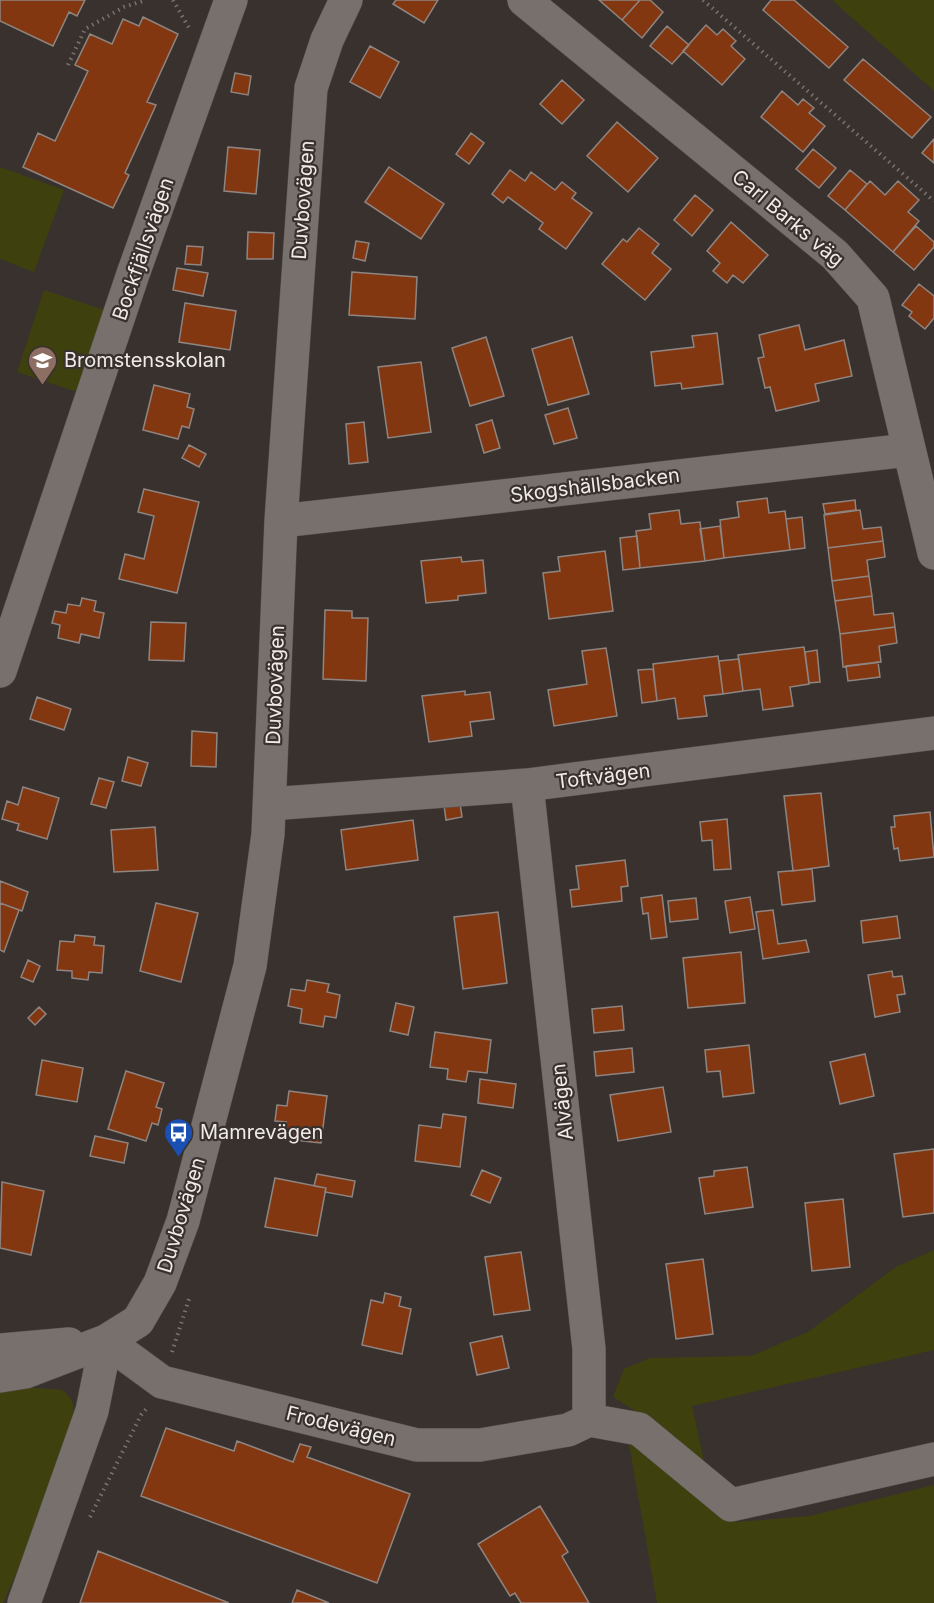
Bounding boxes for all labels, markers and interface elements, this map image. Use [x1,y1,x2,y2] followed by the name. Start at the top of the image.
[287,140,319,260] street label: Duvbovägen
[727,164,849,272] street label: Carl Barks väg
[107,174,179,324] street label: Bockfjällsvägen
[27,344,59,386] school or university icon: Bromstensskolan
[64,348,226,372] place label: Bromstensskolan
[509,463,681,507] street label: Skogshällsbacken
[261,625,289,745] street label: Duvbovägen
[554,758,652,794] street label: Toftvägen
[546,1063,578,1141] street label: Alvägen
[163,1116,195,1158] bus stop icon: Mamrevägen
[200,1120,323,1144] place label: Mamrevägen
[152,1154,210,1276] street label: Duvbovägen
[284,1401,398,1451] street label: Frodevägen

